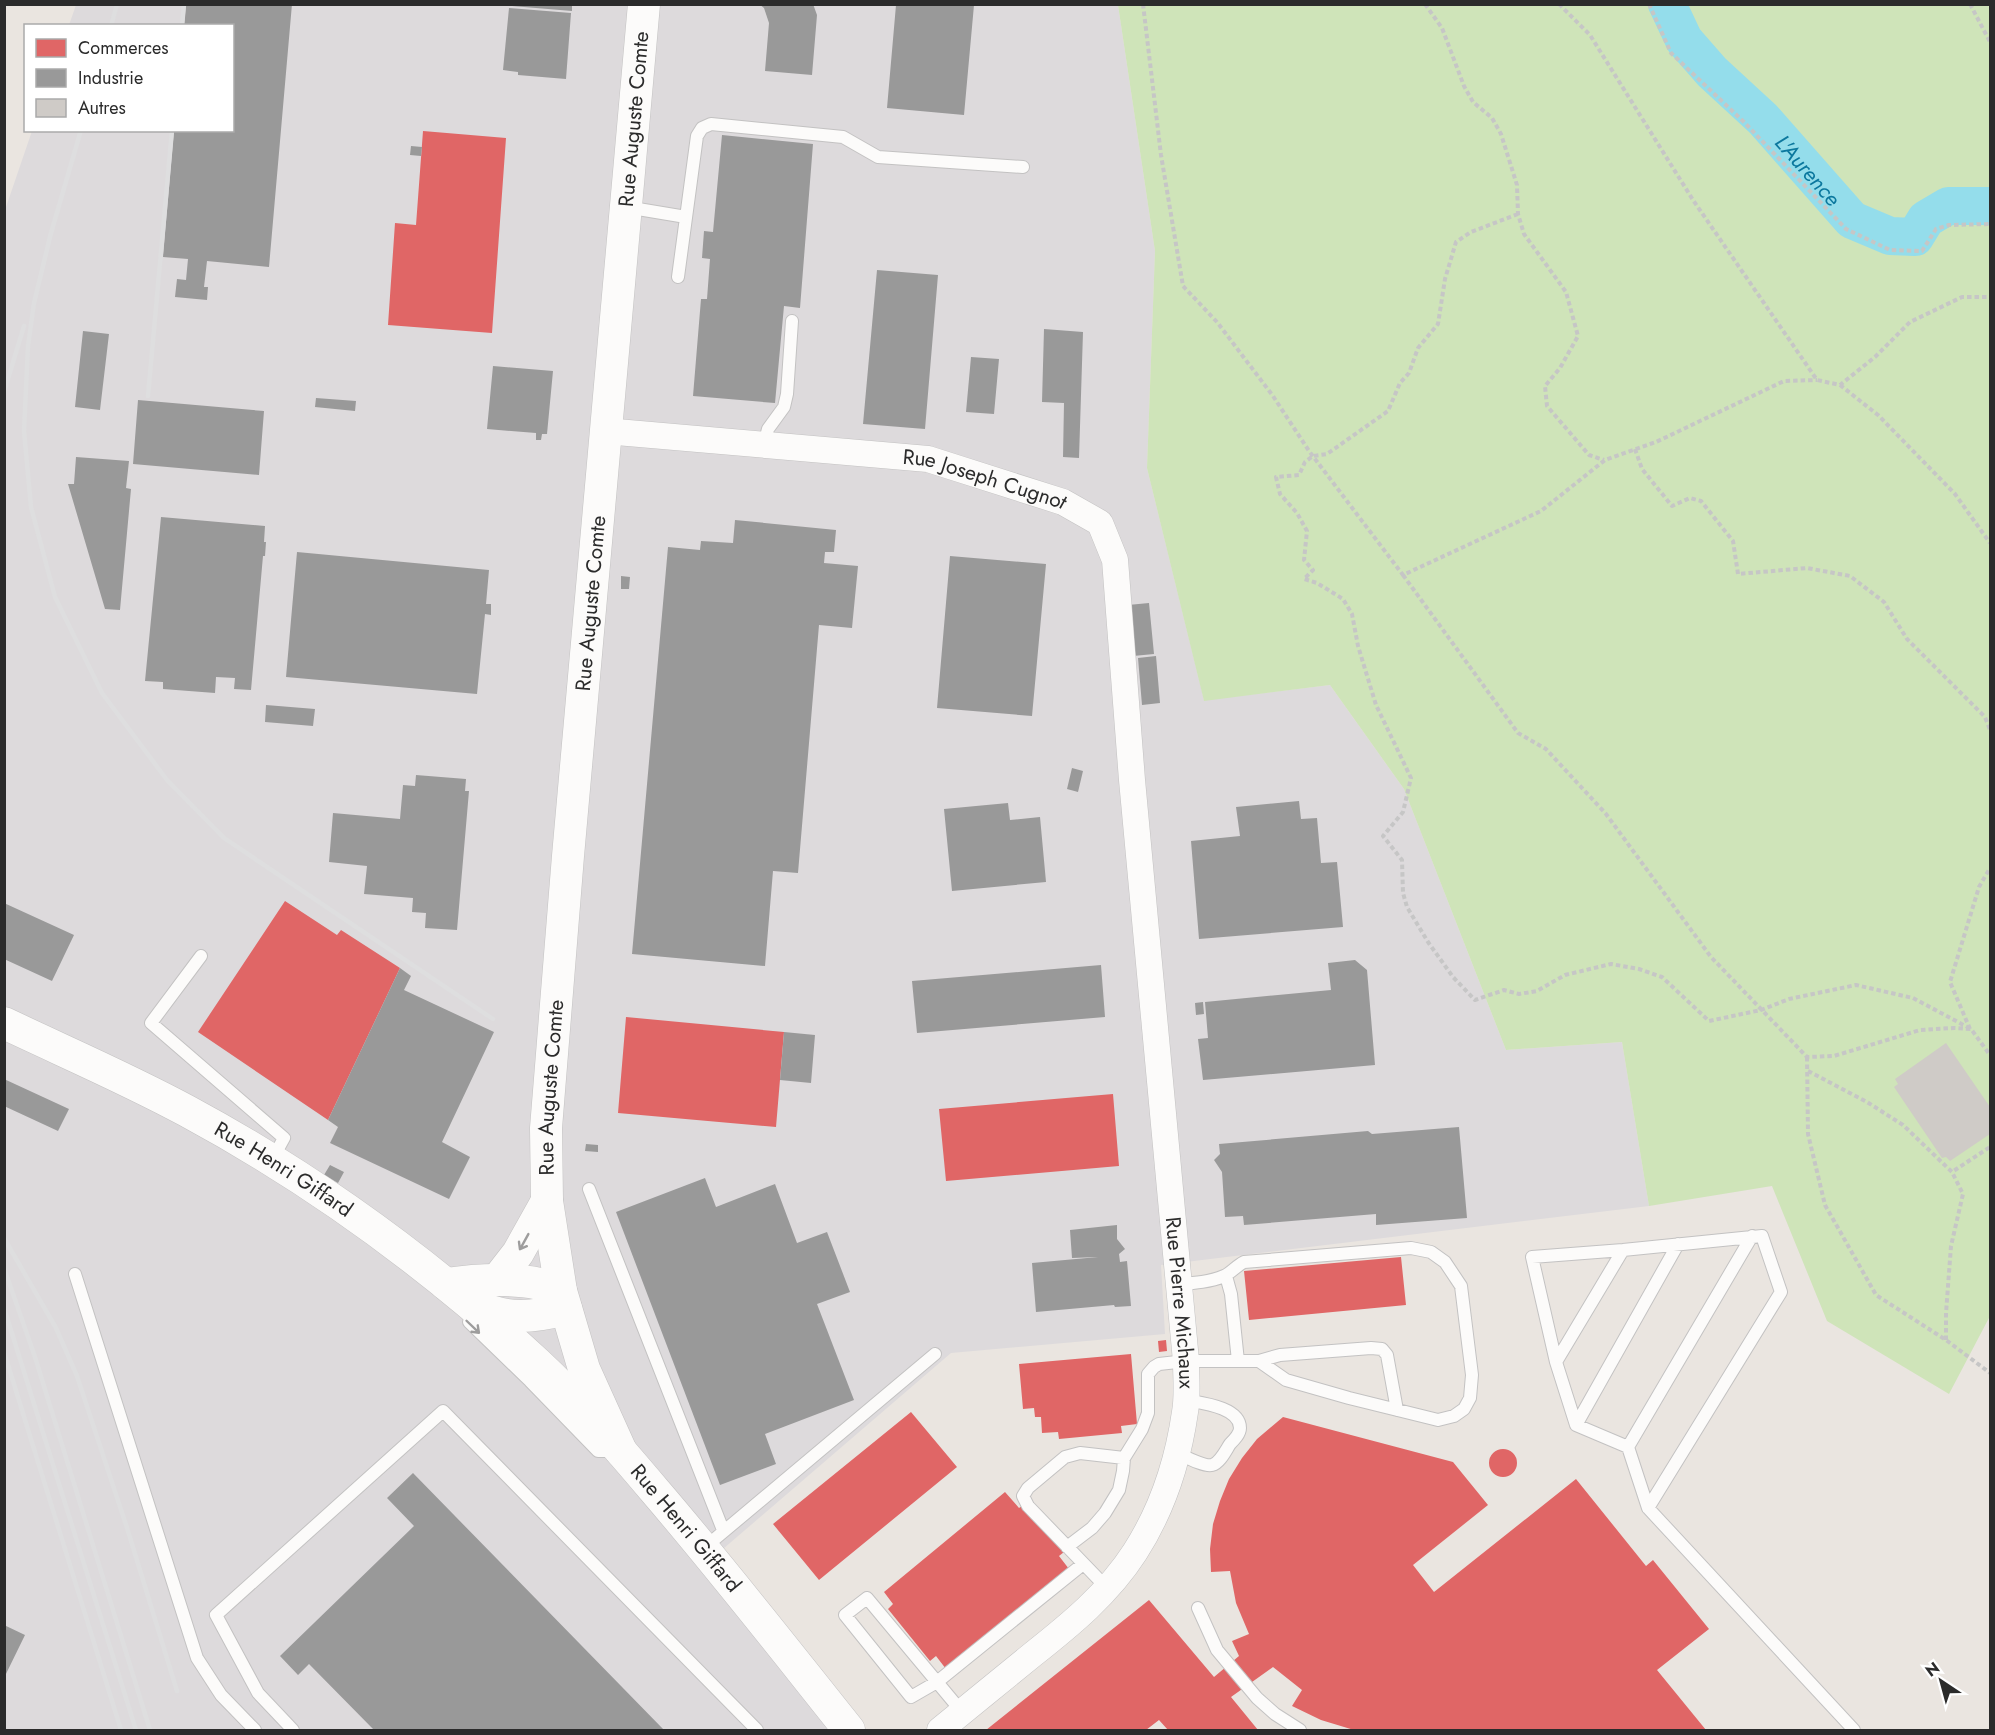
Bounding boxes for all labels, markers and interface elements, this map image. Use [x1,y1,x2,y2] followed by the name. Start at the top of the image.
[24,24,234,132] legend
[611,30,657,208] street label: Rue Auguste Comte
[78,35,169,61] text: Commerces
[78,65,143,91] text: Industrie
[78,95,126,121] text: Autres
[1768,128,1849,213] water label: L'Aurence
[902,442,1073,517] street label: Rue Joseph Cugnot
[568,514,613,692] street label: Rue Auguste Comte
[531,998,571,1176] street label: Rue Auguste Comte
[209,1114,359,1224] street label: Rue Henri Giffard
[1158,1215,1202,1389] street label: Rue Pierre Michaux
[518,1233,529,1251] one-way arrow
[466,1319,481,1334] one-way arrow
[623,1458,748,1599] street label: Rue Henri Giffard
[1911,1651,1971,1711] north arrow
[1921,1656,1944,1682] text: N

